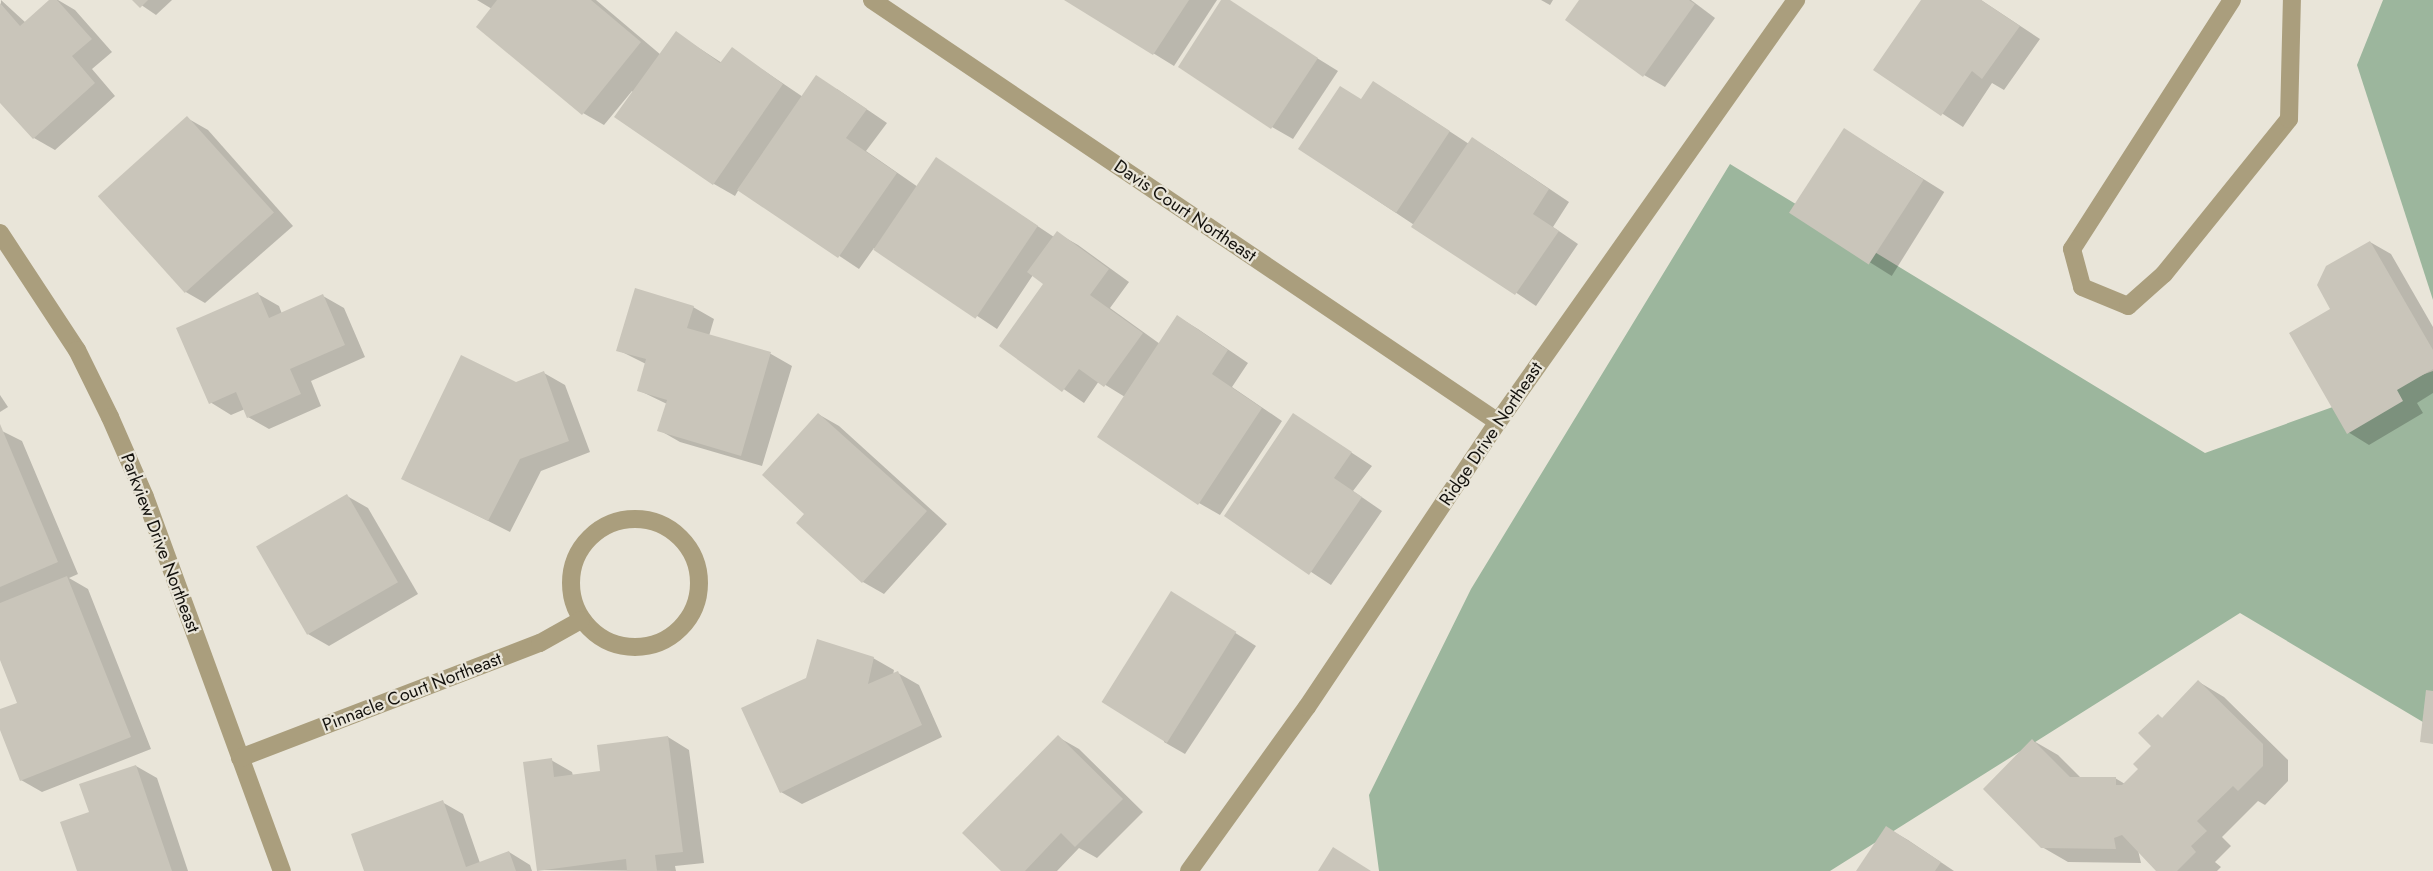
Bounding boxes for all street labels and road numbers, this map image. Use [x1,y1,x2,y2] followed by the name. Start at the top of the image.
[1110,155,1260,267] street label: Davis Court Northeast
[1435,358,1547,510] street label: Ridge Drive Northeast
[116,450,204,636] street label: Parkview Drive Northeast
[319,648,505,736] street label: Pinnacle Court Northeast

